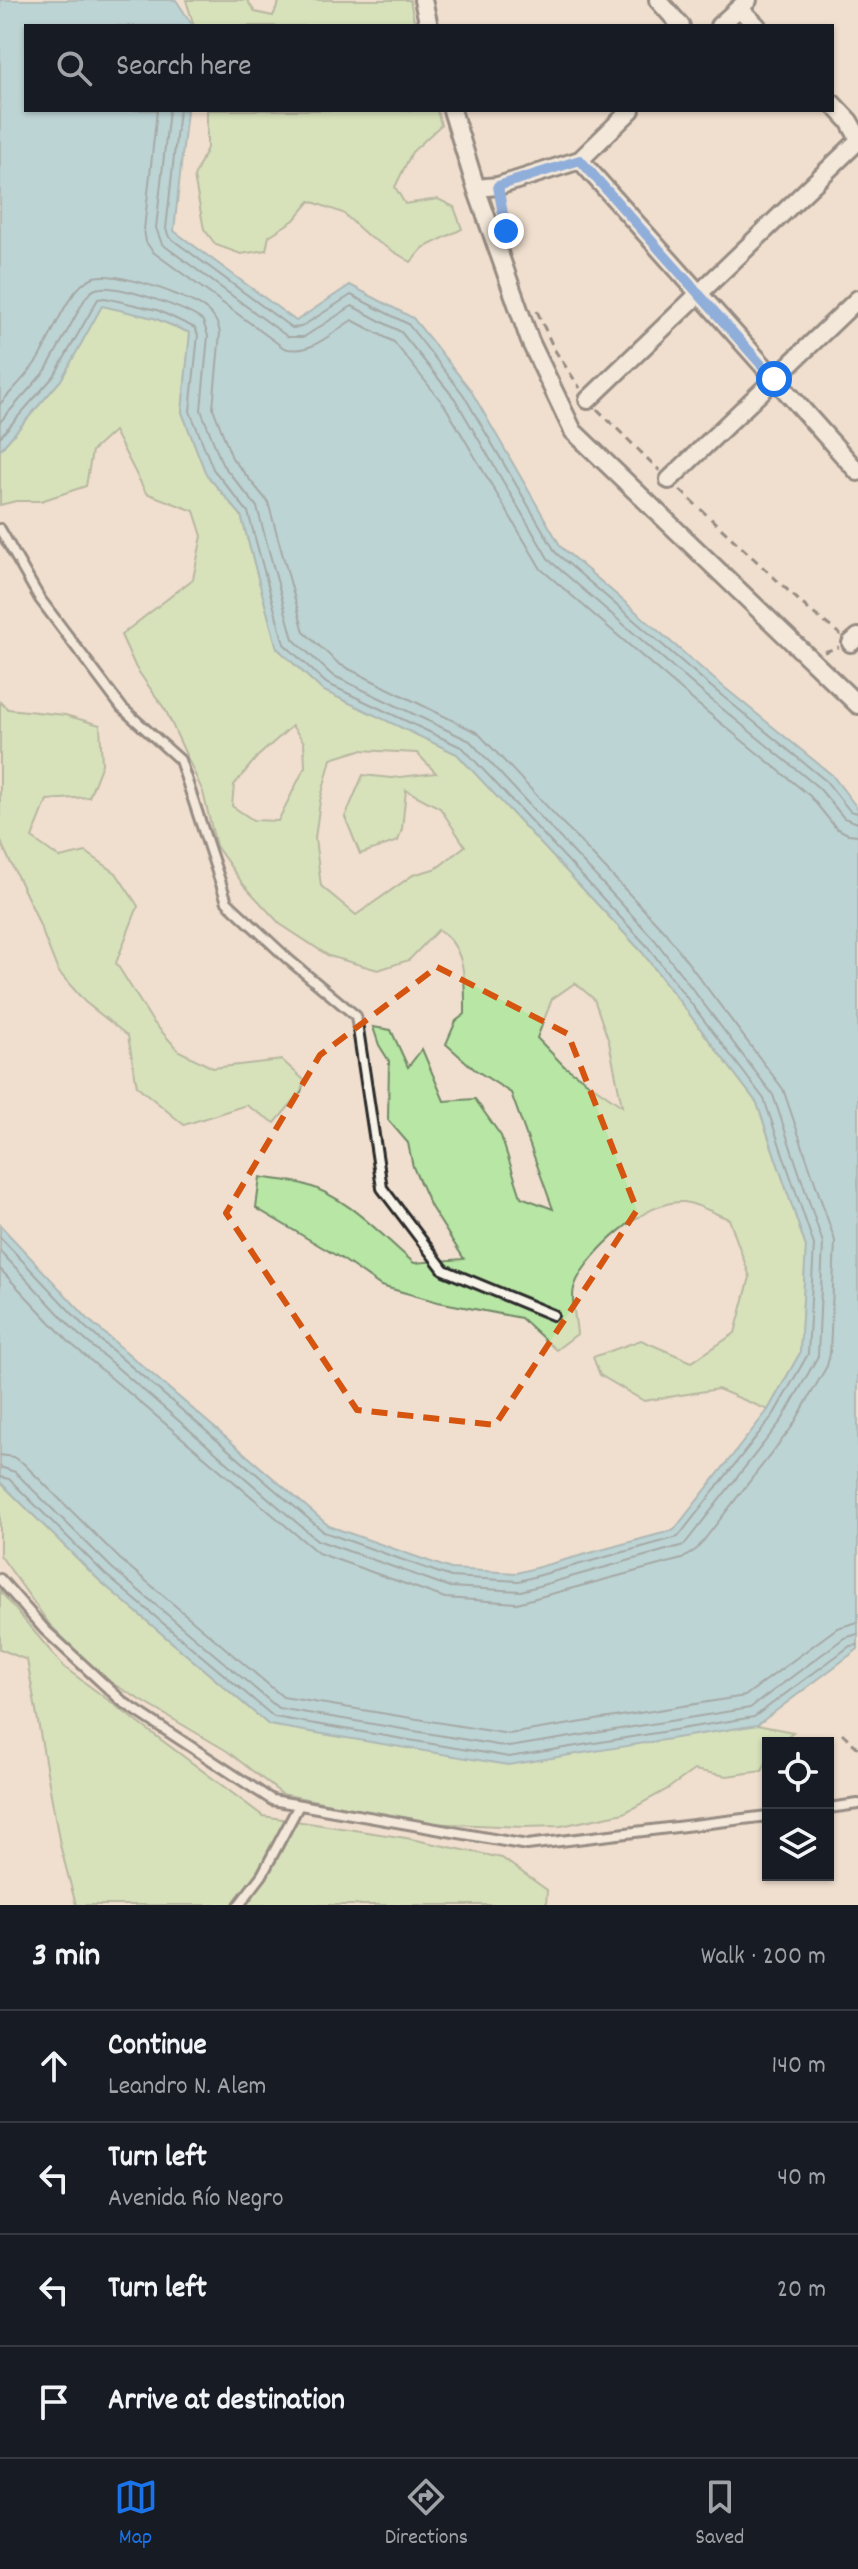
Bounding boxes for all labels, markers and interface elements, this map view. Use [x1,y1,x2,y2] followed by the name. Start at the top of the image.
[24,24,834,112] search box
[52,46,96,90] icon: search
[116,47,252,90] text: Search here
[488,213,524,249] route end
[756,361,792,397] route start
[762,1737,834,1881] map controls
[762,1737,834,1809] button: locate
[762,1809,834,1881] button: layers
[32,1933,100,1982] text: 3 min
[701,1939,826,1976] text: Walk · 200 m
[108,2026,207,2069] text: Continue
[32,2044,76,2088] icon: ahead
[772,2048,826,2085] text: 140 m
[108,2069,266,2106] text: Leandro N. Alem
[108,2138,207,2181] text: Turn left
[32,2156,76,2200] icon: left
[777,2160,826,2197] text: 40 m
[108,2181,283,2218] text: Avenida Río Negro
[32,2268,76,2312] icon: left
[108,2269,207,2312] text: Turn left
[777,2272,826,2309] text: 20 m
[32,2380,76,2424] icon: arrive
[108,2381,345,2424] text: Arrive at destination
[114,2475,158,2554] tab: Map
[385,2475,468,2554] tab: Directions
[695,2475,744,2554] tab: Saved

